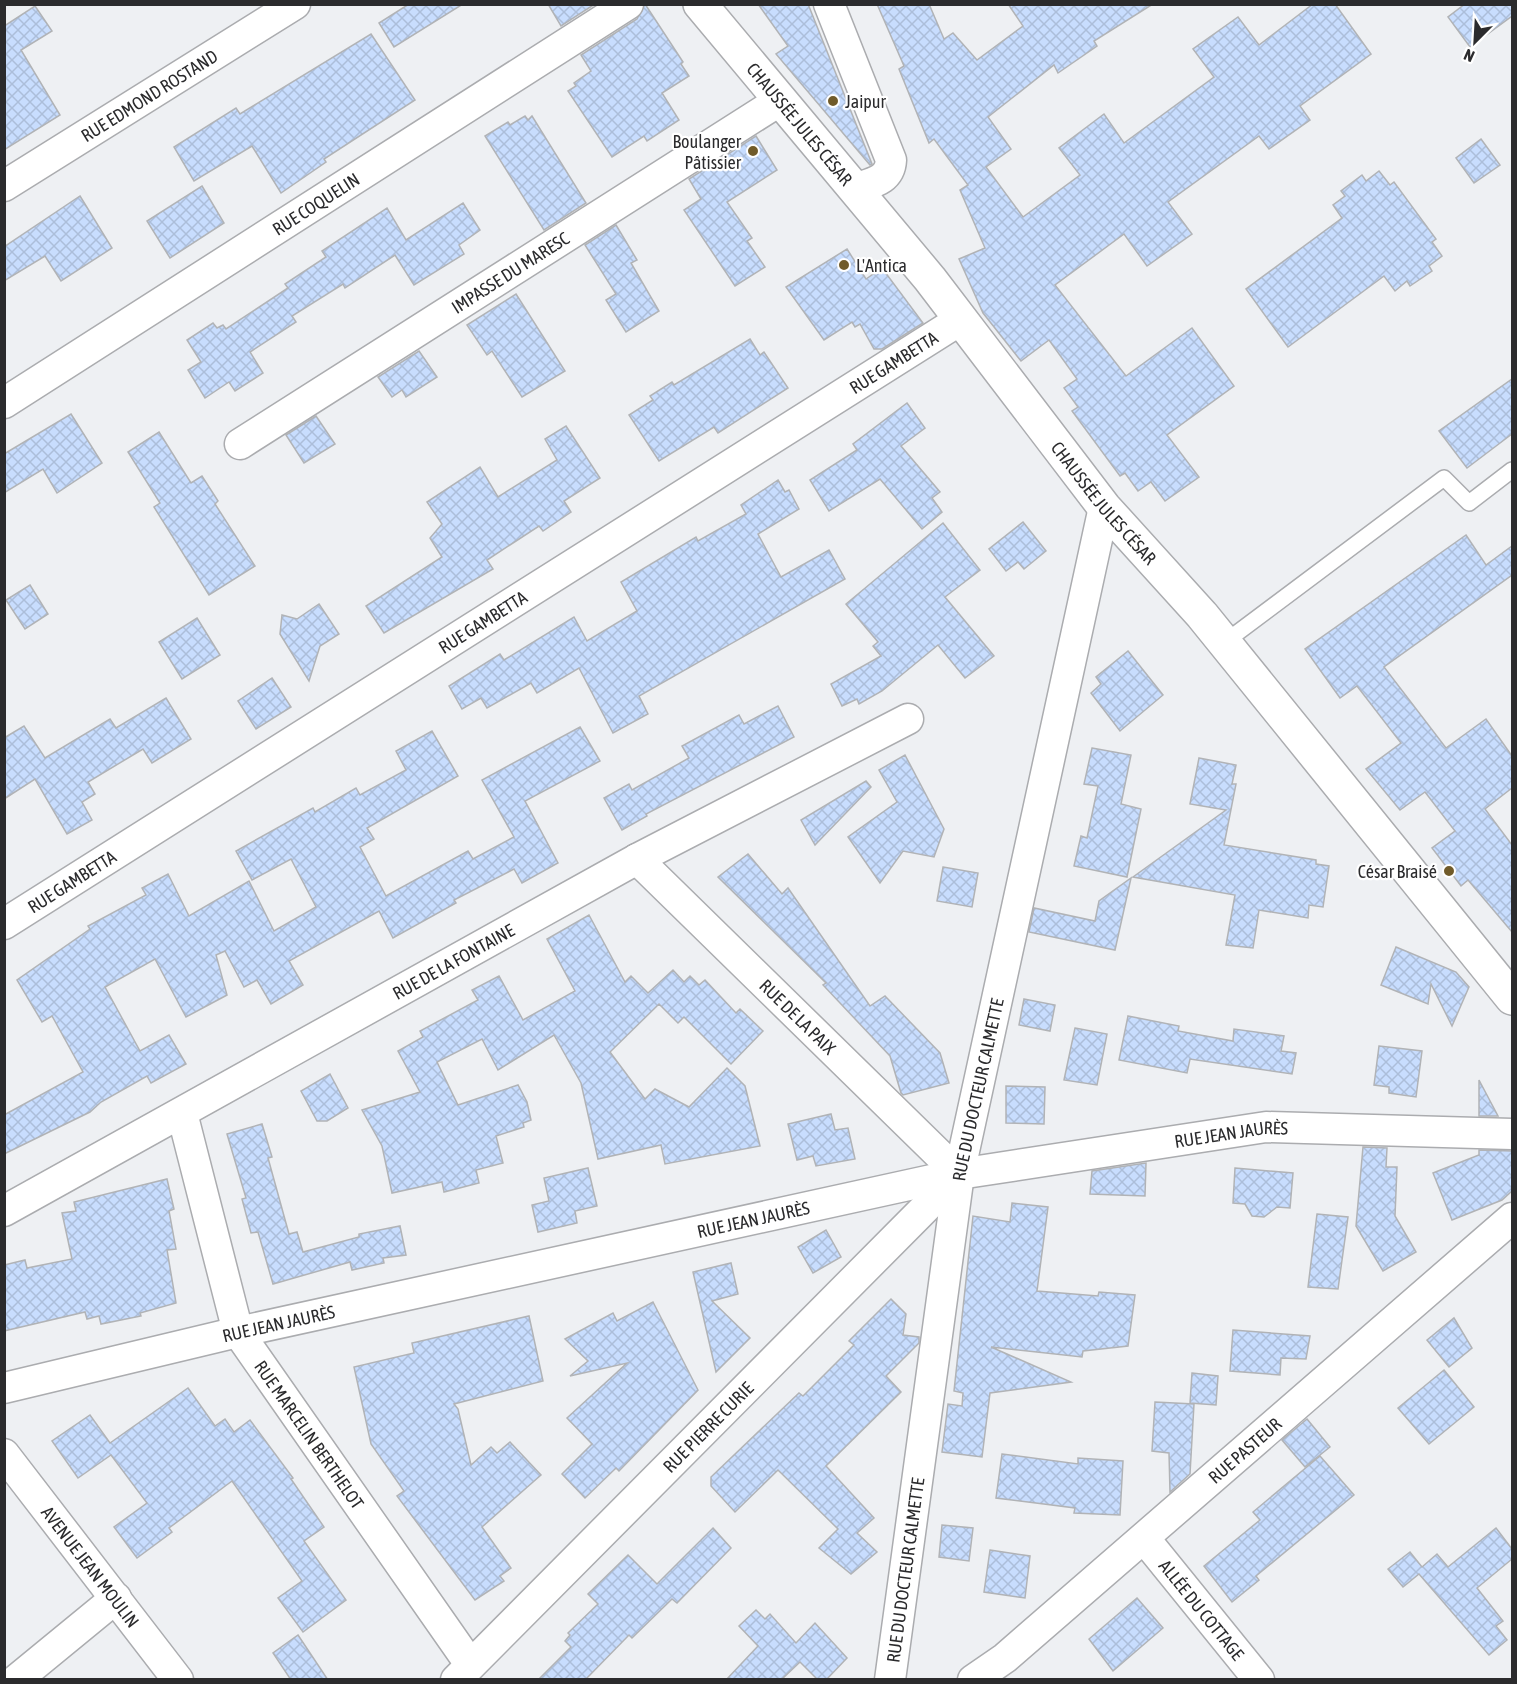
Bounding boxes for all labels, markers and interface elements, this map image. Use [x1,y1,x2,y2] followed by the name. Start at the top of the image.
[1445,12,1505,72] north arrow
[77,45,221,146] street label: RUE EDMOND ROSTAND
[1461,46,1477,66] text: N
[743,58,857,189] street label: CHAUSSÉE JULES CÉSAR
[845,91,886,112] place label: Jaipur
[826,94,840,108] marker: Jaipur
[673,131,742,173] place label: Boulanger Pâtissier
[746,144,760,158] marker: Boulanger Pâtissier
[268,168,363,239] street label: RUE COQUELIN
[447,227,573,317] street label: IMPASSE DU MARESC
[856,255,907,276] place label: L'Antica
[837,258,851,272] marker: L'Antica
[845,326,942,398] street label: RUE GAMBETTA
[1047,437,1161,568] street label: CHAUSSÉE JULES CÉSAR
[434,586,531,657] street label: RUE GAMBETTA
[24,846,120,917] street label: RUE GAMBETTA
[1358,861,1437,882] place label: César Braisé
[1442,864,1456,878] marker: César Braisé
[389,919,518,1003] street label: RUE DE LA FONTAINE
[756,975,841,1059] street label: RUE DE LA PAIX
[948,996,1007,1182] street label: RUE DU DOCTEUR CALMETTE
[1173,1116,1289,1151] street label: RUE JEAN JAURÈS
[695,1196,812,1242] street label: RUE JEAN JAURÈS
[220,1301,337,1346] street label: RUE JEAN JAURÈS
[251,1356,369,1513] street label: RUE MARCELIN BERTHELOT
[658,1377,757,1476] street label: RUE PIERRE CURIE
[1204,1413,1285,1487] street label: RUE PASTEUR
[882,1476,928,1664] street label: RUE DU DOCTEUR CALMETTE
[37,1502,144,1631] street label: AVENUE JEAN MOULIN
[1155,1555,1249,1664] street label: ALLÉE DU COTTAGE

